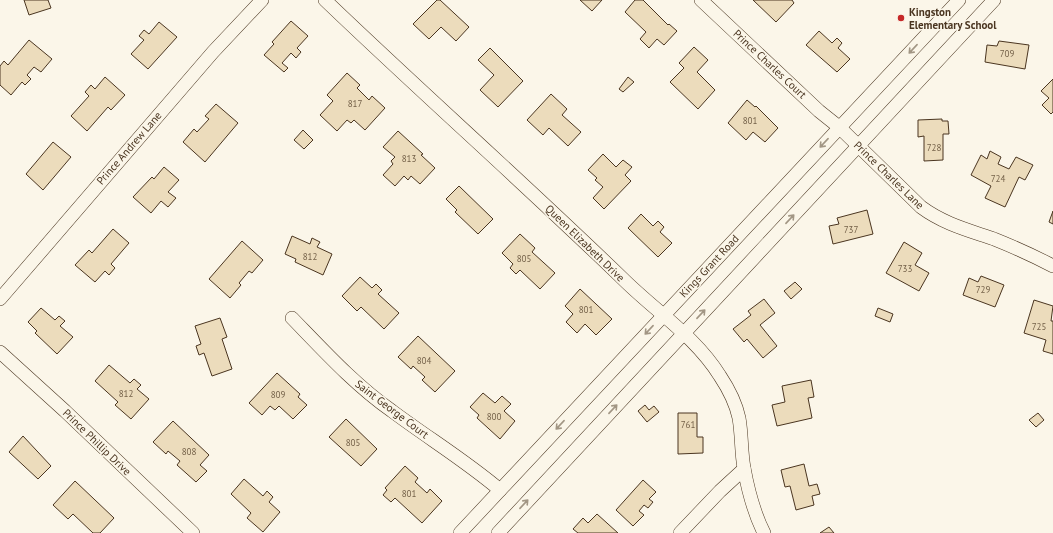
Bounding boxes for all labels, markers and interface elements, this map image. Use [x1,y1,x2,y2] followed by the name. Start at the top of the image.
[909,5,997,32] place label: Kingston Elementary School
[896,13,906,23] marker: Kingston Elementary School
[730,26,810,102] street label: Prince Charles Court
[908,44,918,54] one-way arrow
[1000,48,1014,59] house number: 709
[348,98,362,109] house number: 817
[93,108,165,187] street label: Prince Andrew Lane
[743,115,757,126] house number: 801
[820,138,829,148] one-way arrow
[851,138,927,212] street label: Prince Charles Lane
[927,142,941,153] house number: 728
[402,153,416,164] house number: 813
[991,173,1005,184] house number: 724
[542,202,628,285] street label: Queen Elizabeth Drive
[785,214,795,224] one-way arrow
[844,224,858,235] house number: 737
[676,232,742,300] street label: Kings Grant Road
[303,251,317,262] house number: 812
[517,253,531,264] house number: 805
[898,263,912,274] house number: 733
[976,284,990,295] house number: 729
[579,304,593,315] house number: 801
[697,309,706,319] one-way arrow
[1032,321,1046,332] house number: 725
[644,325,653,335] one-way arrow
[417,355,431,366] house number: 804
[352,377,432,441] street label: Saint George Court
[119,388,133,399] house number: 812
[271,389,285,400] house number: 809
[608,404,617,414] one-way arrow
[60,406,134,478] street label: Prince Phillip Drive
[487,411,501,422] house number: 800
[681,419,695,430] house number: 761
[555,420,565,430] one-way arrow
[346,437,360,448] house number: 805
[182,446,196,457] house number: 808
[402,488,416,499] house number: 801
[519,499,529,509] one-way arrow

